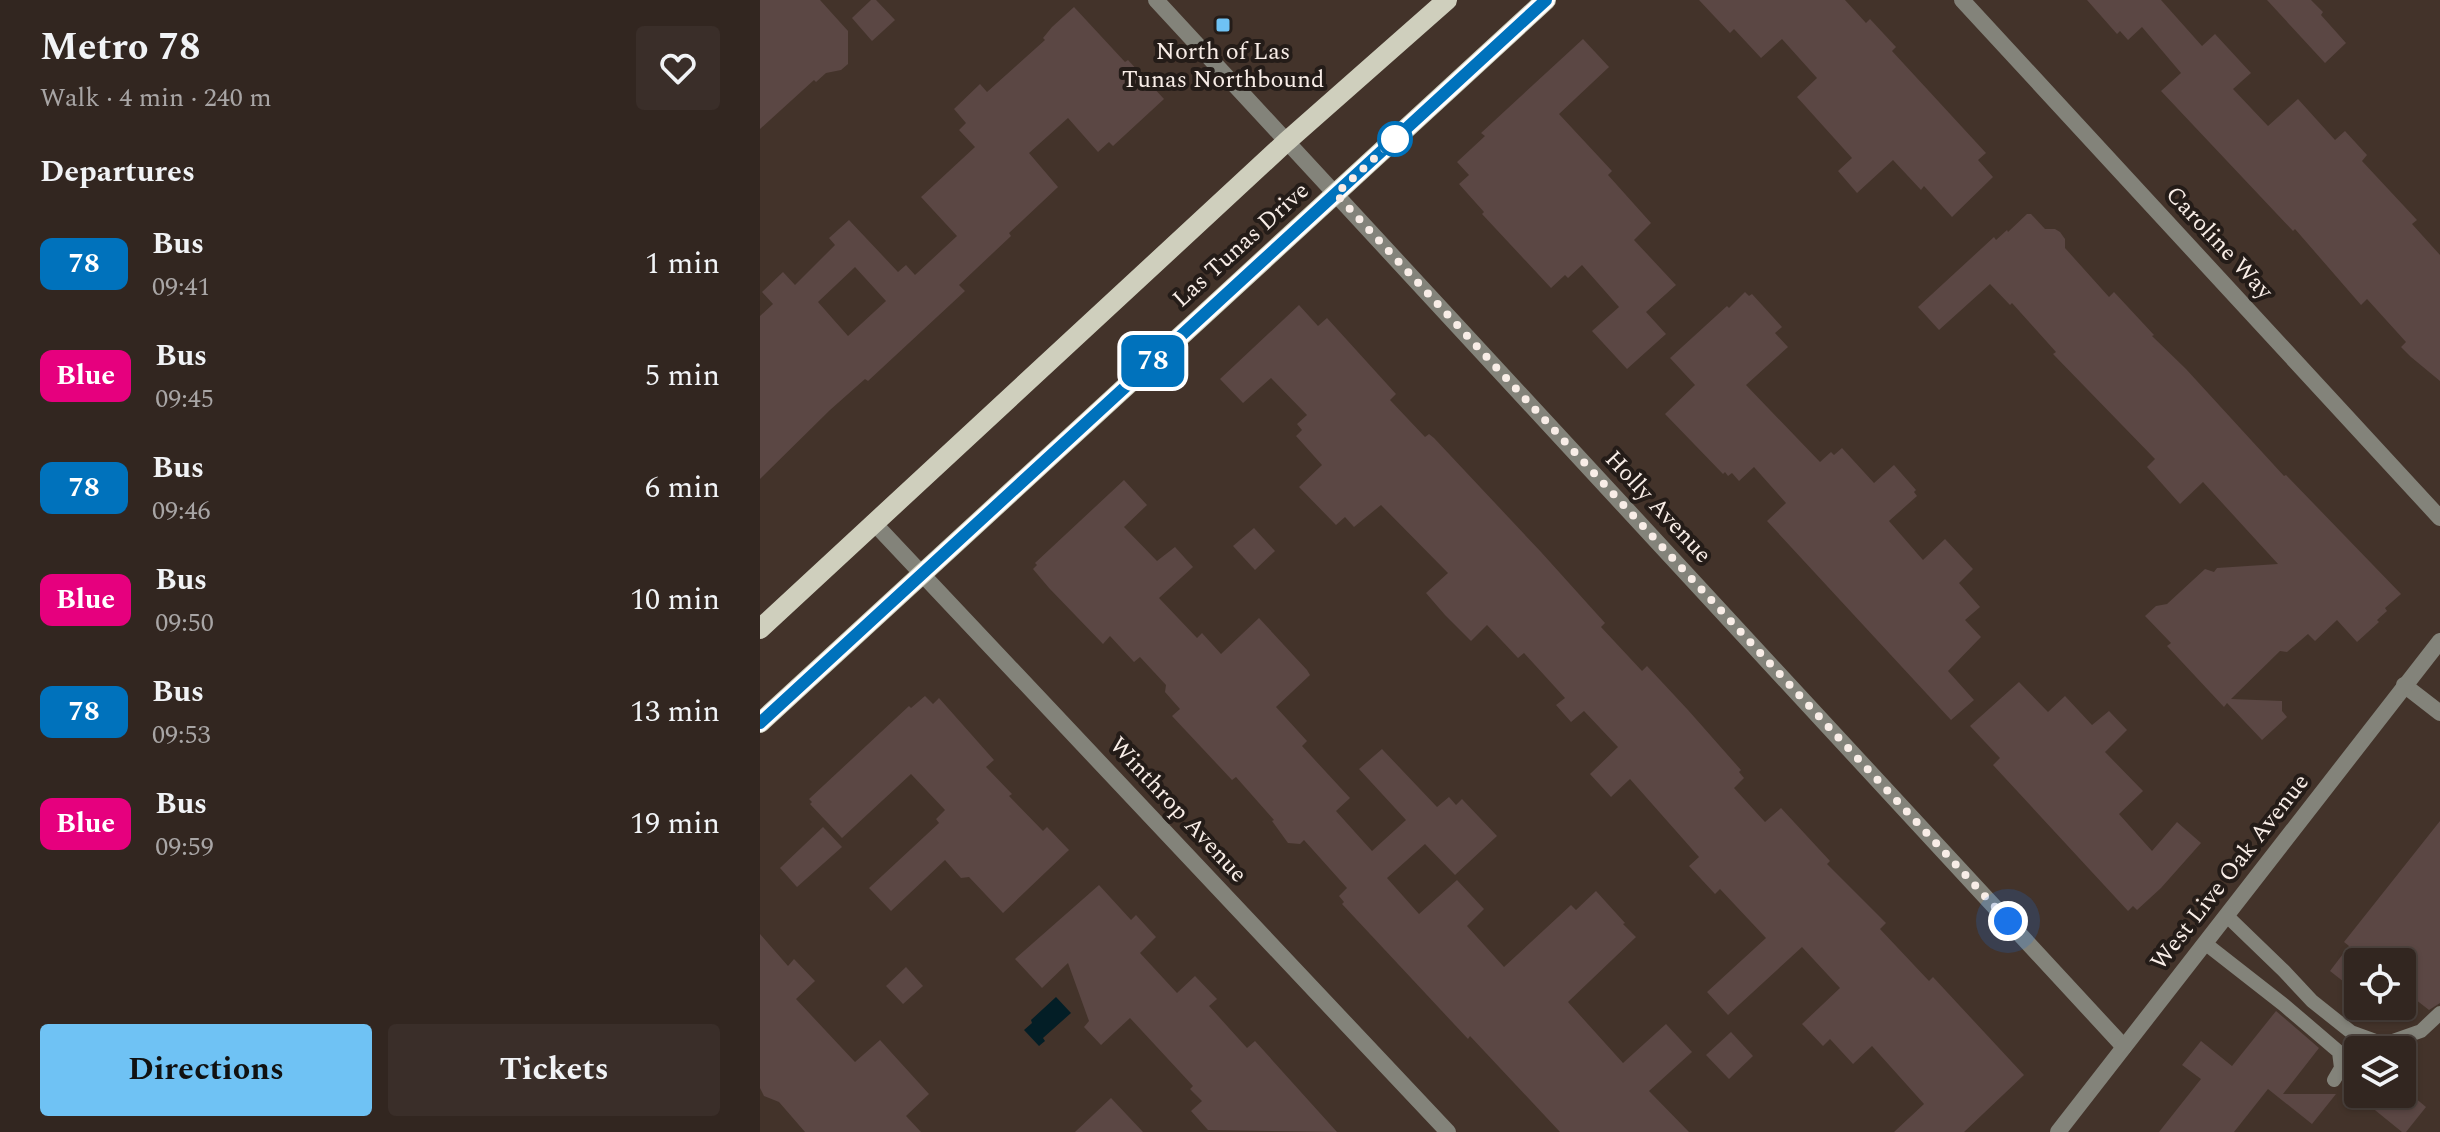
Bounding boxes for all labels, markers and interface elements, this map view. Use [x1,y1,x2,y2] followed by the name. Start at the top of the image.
[1214,16,1232,34] marker: North of Las Tunas Northbound
[40,19,201,77] text: Metro 78
[636,26,720,110] button: heart
[1122,34,1324,98] place label: North of Las Tunas Northbound
[40,78,272,118] text: Walk · 4 min · 240 m
[1378,122,1412,156] unlabelled marker
[40,149,195,195] text: Departures
[1165,174,1317,316] street label: Las Tunas Drive
[2157,178,2282,309] street label: Caroline Way
[152,221,204,267] text: Bus
[645,241,720,287] text: 1 min
[68,242,100,285] text: 78
[152,267,211,307] text: 09:41
[155,333,207,379] text: Bus
[1117,335,1189,387] line badge: 78
[1137,339,1169,382] text: 78
[645,353,720,399] text: 5 min
[56,354,115,397] text: Blue
[155,379,214,419] text: 09:45
[1596,442,1720,572] street label: Holly Avenue
[152,445,204,491] text: Bus
[645,465,720,511] text: 6 min
[68,466,100,509] text: 78
[152,491,211,531] text: 09:46
[155,557,207,603] text: Bus
[630,577,720,623] text: 10 min
[56,578,115,621] text: Blue
[155,603,214,643] text: 09:50
[152,669,204,715] text: Bus
[630,689,720,735] text: 13 min
[68,690,100,733] text: 78
[152,715,211,755] text: 09:53
[1101,729,1255,891] street label: Winthrop Avenue
[2142,766,2318,978] street label: West Live Oak Avenue
[155,781,207,827] text: Bus
[630,801,720,847] text: 19 min
[56,802,115,845] text: Blue
[155,827,214,867] text: 09:59
[1988,901,2028,941] your location
[2344,948,2416,1108] map controls
[2344,948,2416,1020] button: locate
[40,1024,372,1116] button: Directions
[388,1024,720,1116] button: Tickets
[2344,1036,2416,1108] button: layers

